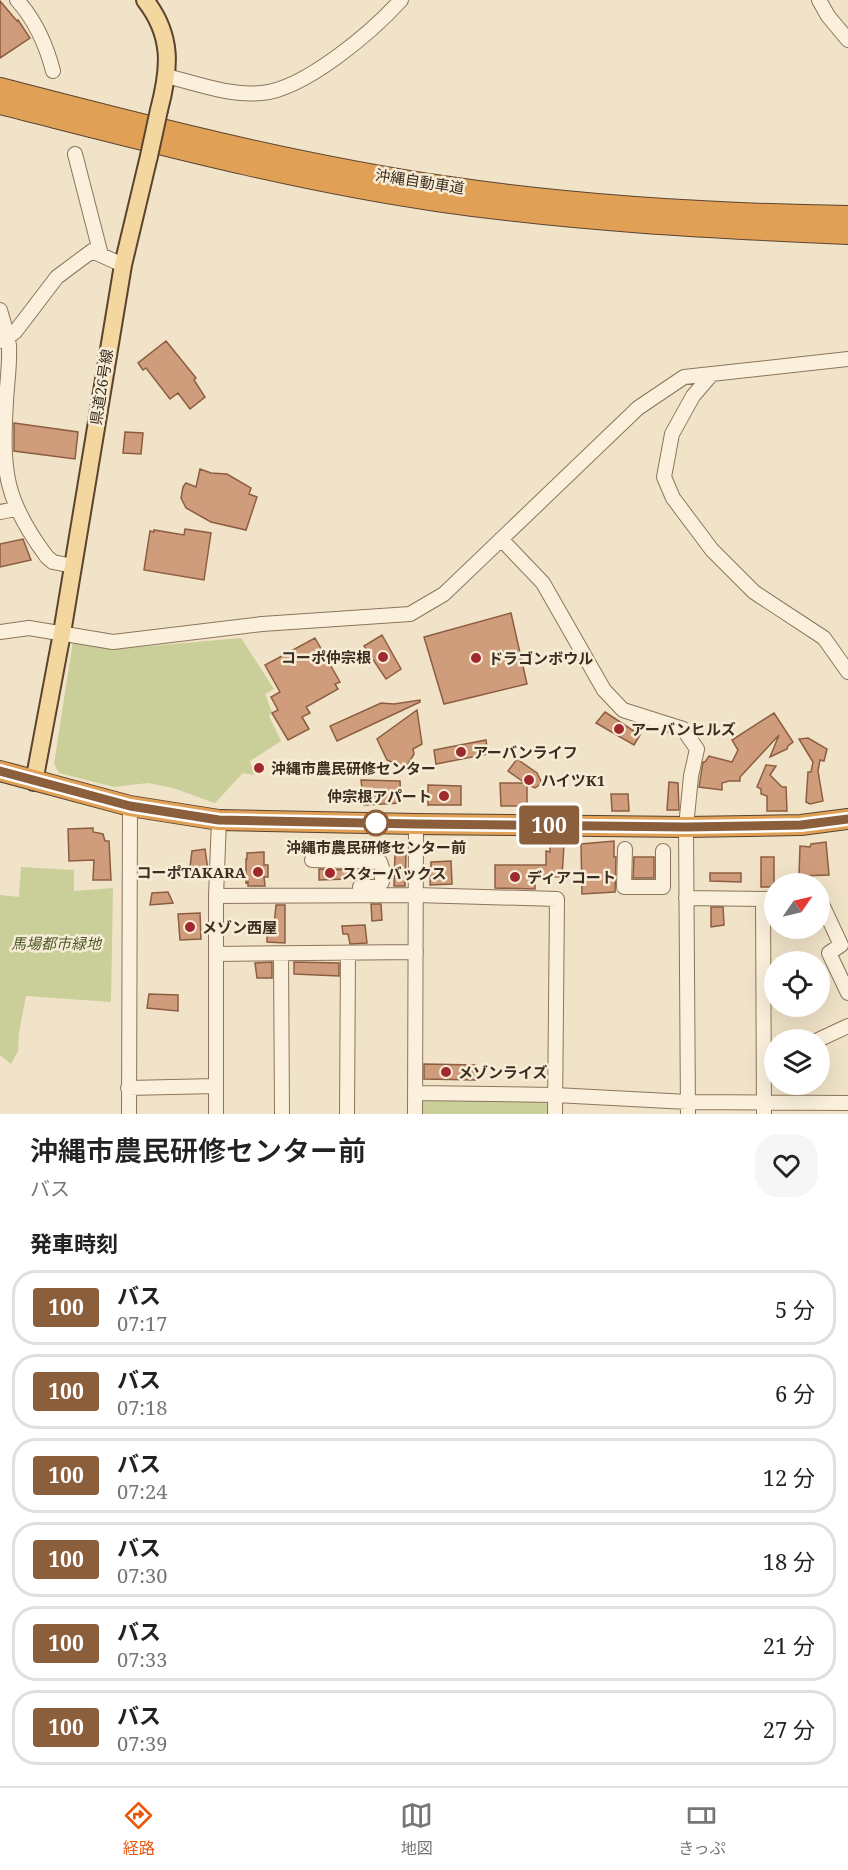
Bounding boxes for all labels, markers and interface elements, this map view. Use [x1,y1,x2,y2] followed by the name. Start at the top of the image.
[374,164,466,198] street label: 沖縄自動車道
[85,348,117,426] street label: 県道26号線
[281,647,371,667] place label: コーポ仲宗根
[488,648,593,668] place label: ドラゴンボウル
[376,650,390,664] marker: コーポ仲宗根
[469,651,483,665] marker: ドラゴンボウル
[631,719,736,739] place label: アーバンヒルズ
[612,722,626,736] marker: アーバンヒルズ
[473,742,578,762] place label: アーバンライフ
[454,745,468,759] marker: アーバンライフ
[271,758,436,778] place label: 沖縄市農民研修センター
[252,761,266,775] marker: 沖縄市農民研修センター
[541,770,605,790] place label: ハイツK1
[522,773,536,787] marker: ハイツK1
[327,786,432,806] place label: 仲宗根アパート
[437,789,451,803] marker: 仲宗根アパート
[514,806,584,844] line badge: 100
[363,810,389,836] marker: 沖縄市農民研修センター前
[531,811,567,839] text: 100
[286,837,466,857] place label: 沖縄市農民研修センター前
[137,862,247,882] place label: コーポTAKARA
[342,863,446,883] place label: スターバックス
[251,865,265,879] marker: コーポTAKARA
[323,866,337,880] marker: スターバックス
[527,867,616,887] place label: ディアコート
[508,870,522,884] marker: ディアコート
[764,873,830,939] north arrow
[764,873,830,1095] map controls
[202,917,277,937] place label: メゾン西屋
[183,920,197,934] marker: メゾン西屋
[11,933,103,953] park label: 馬場都市緑地
[764,951,830,1017] button: locate
[764,1029,830,1095] button: layers
[458,1062,548,1082] place label: メゾンライズ
[439,1065,453,1079] marker: メゾンライズ
[30,1131,366,1169] text: 沖縄市農民研修センター前
[755,1134,818,1197] button: heart
[30,1175,70,1202] text: バス
[30,1228,118,1258] text: 発車時刻
[117,1280,161,1310] text: バス
[48,1293,84,1321] text: 100
[775,1294,815,1324] text: 5 分
[117,1310,167,1337] text: 07:17
[117,1364,161,1394] text: バス
[48,1377,84,1405] text: 100
[775,1378,815,1408] text: 6 分
[117,1394,167,1421] text: 07:18
[117,1448,161,1478] text: バス
[48,1461,84,1489] text: 100
[763,1462,815,1492] text: 12 分
[117,1478,167,1505] text: 07:24
[117,1532,161,1562] text: バス
[48,1545,84,1573] text: 100
[763,1546,815,1576] text: 18 分
[117,1562,167,1589] text: 07:30
[117,1616,161,1646] text: バス
[48,1629,84,1657] text: 100
[763,1630,815,1660] text: 21 分
[117,1646,167,1673] text: 07:33
[117,1700,161,1730] text: バス
[48,1713,84,1741] text: 100
[763,1714,815,1744] text: 27 分
[117,1730,167,1757] text: 07:39
[122,1799,155,1859] tab: 経路
[400,1799,433,1859] tab: 地図
[678,1799,726,1859] tab: きっぷ

